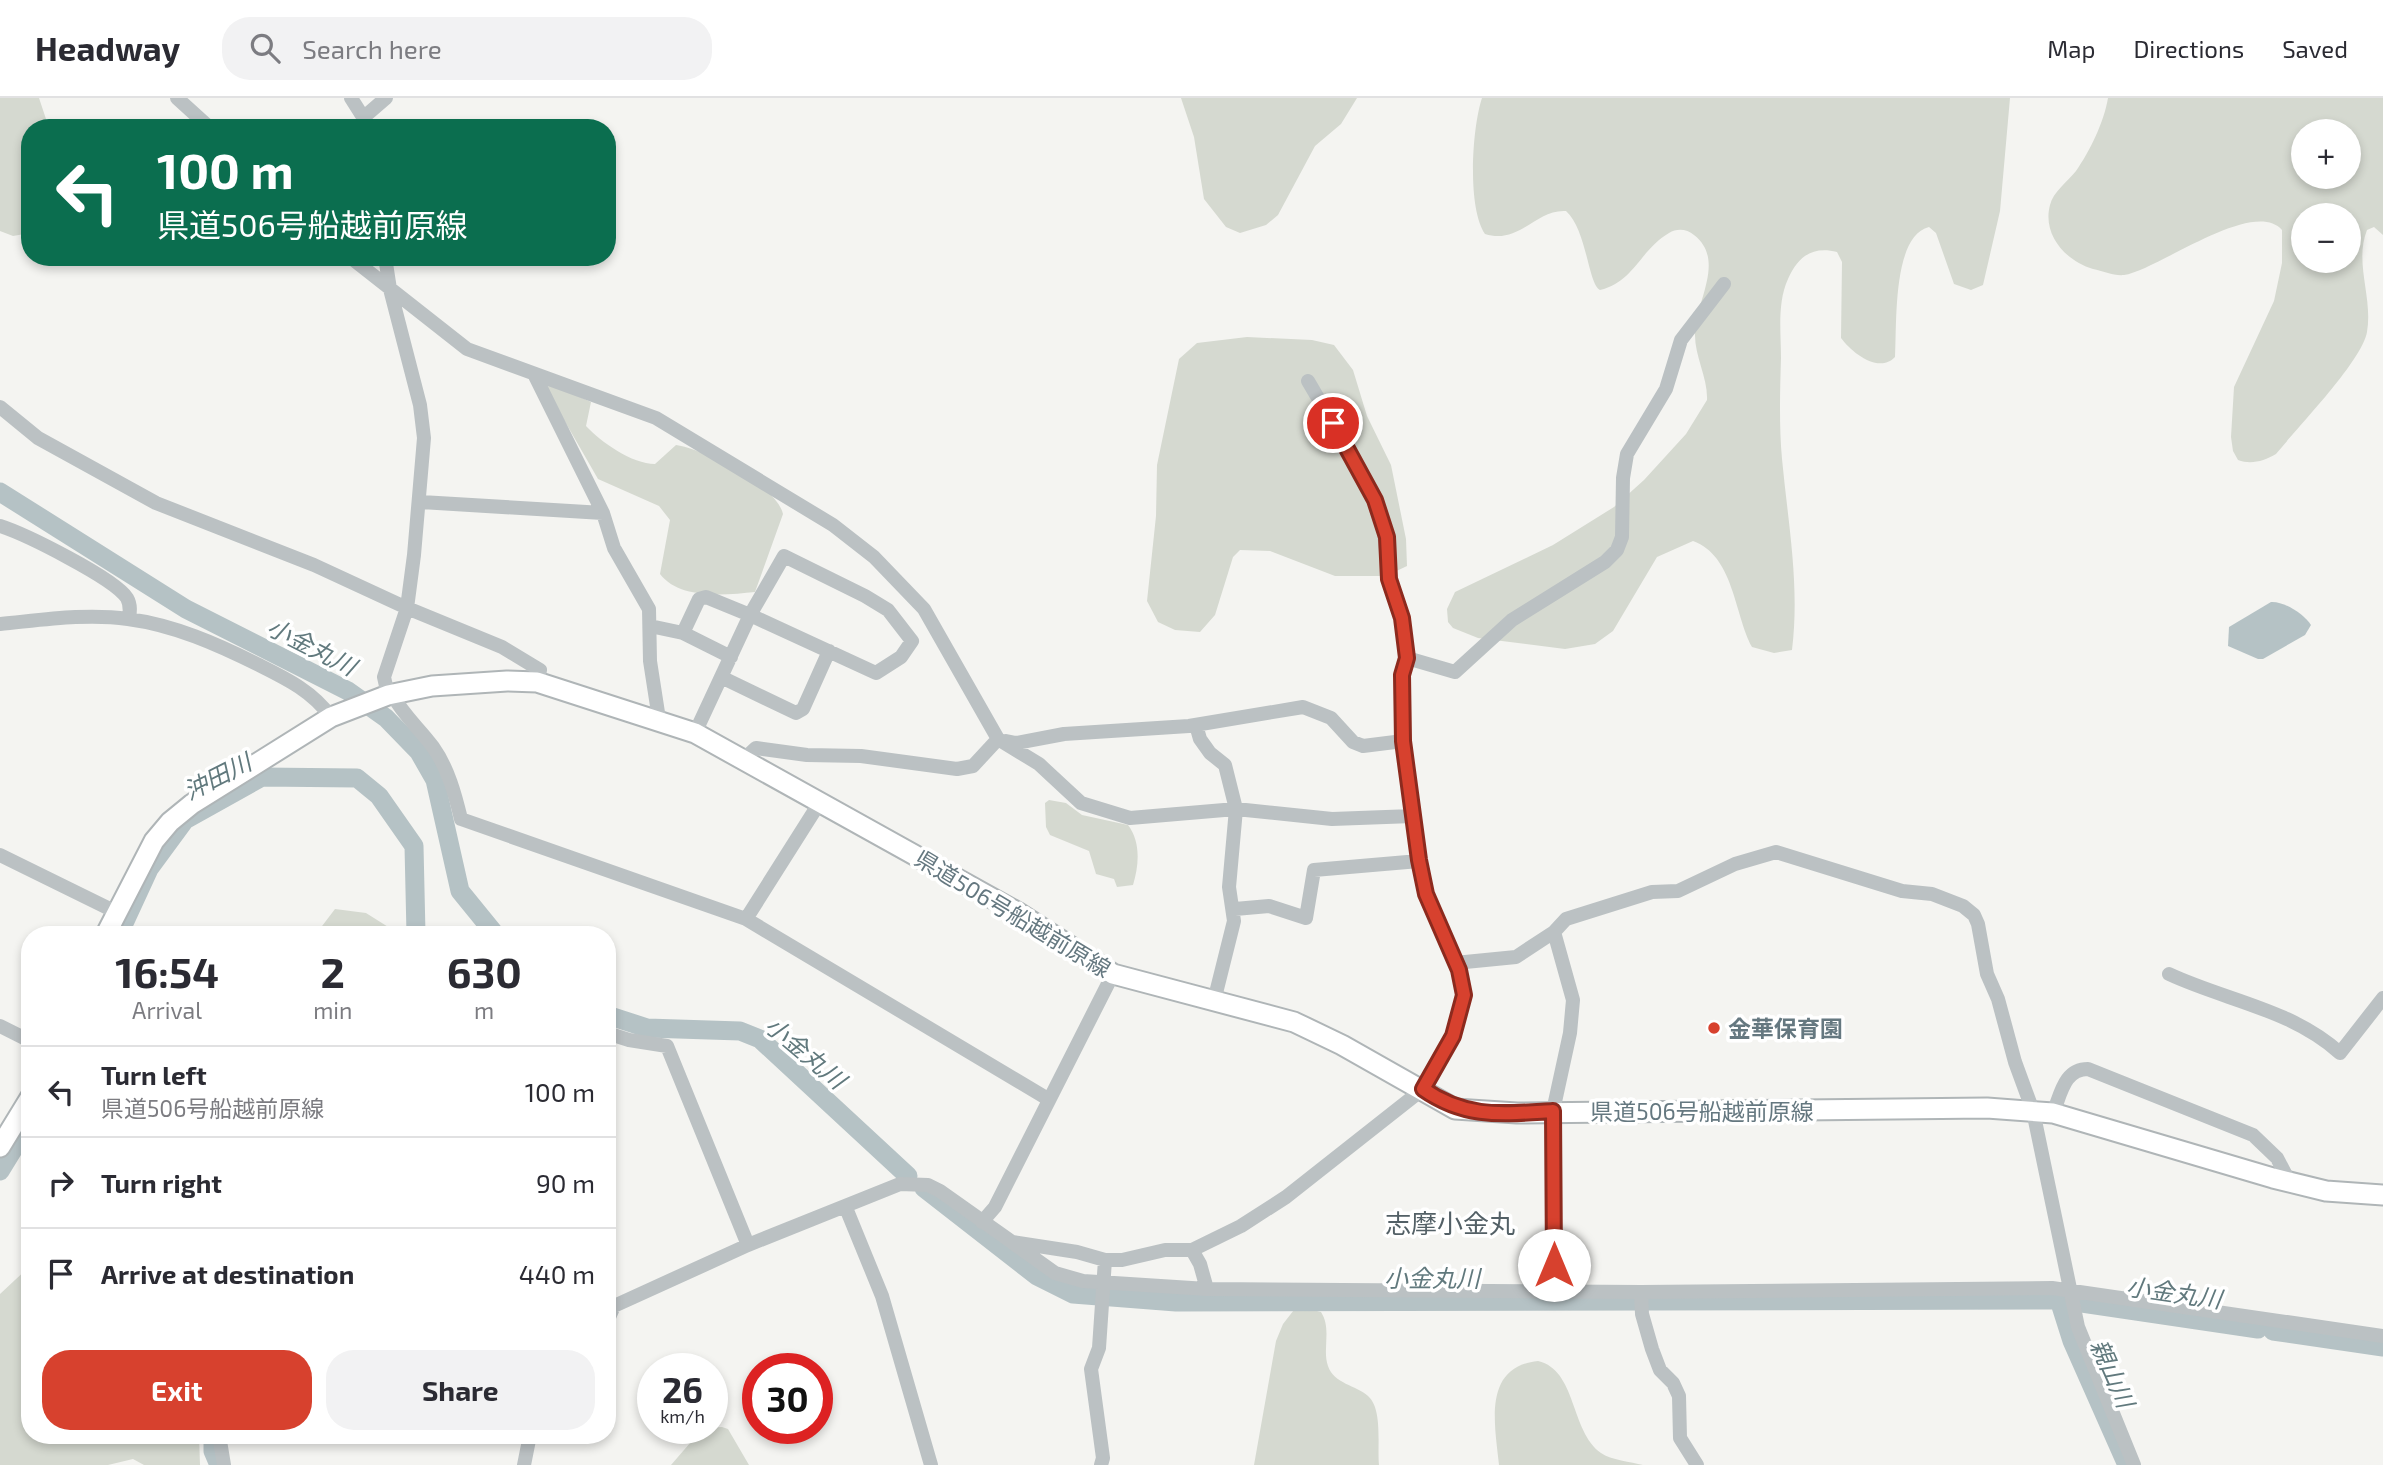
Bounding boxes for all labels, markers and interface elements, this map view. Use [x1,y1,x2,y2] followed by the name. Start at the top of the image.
[222,17,712,80] search box
[35,28,180,68] text: Headway
[246,29,284,67] icon: search
[302,33,442,64] text: Search here
[2047,34,2095,63] text: Map
[2133,34,2244,63] text: Directions
[2282,34,2348,63] text: Saved
[2291,119,2361,273] map controls
[2291,119,2361,189] button: +
[157,140,294,199] text: 100 m
[42,147,133,238] icon: left
[2291,203,2361,273] button: −
[157,205,468,243] text: 県道506号船越前原線
[1303,393,1363,453] pin
[1314,404,1352,442] icon: arrive
[263,611,364,682] water label: 小金丸川
[178,745,258,805] water label: 沖田川
[910,843,1116,983] street label: 県道506号船越前原線
[115,946,219,996] text: 16:54
[321,946,345,996] text: 2
[447,946,522,996] text: 630
[132,996,202,1024] text: Arrival
[313,996,352,1024] text: min
[474,996,494,1024] text: m
[760,1010,854,1096] water label: 小金丸川
[1728,1014,1843,1042] place label: 金華保育園
[1706,1020,1722,1036] marker: 金華保育園
[101,1059,207,1090] text: Turn left
[42,1073,80,1111] icon: left
[525,1076,595,1107] text: 100 m
[101,1094,324,1122] text: 県道506号船越前原線
[1590,1097,1814,1125] street label: 県道506号船越前原線
[42,1164,80,1202] icon: right
[101,1167,222,1198] text: Turn right
[536,1167,595,1198] text: 90 m
[1385,1207,1515,1238] district label: 志摩小金丸
[1517,1228,1591,1302] position arrow
[42,1255,80,1293] icon: arrive
[101,1258,354,1289] text: Arrive at destination
[519,1258,595,1289] text: 440 m
[1384,1263,1483,1292] water label: 小金丸川
[2124,1271,2227,1313] water label: 小金丸川
[2085,1334,2142,1415] water label: 親山川
[42,1350,312,1430] button: Exit
[326,1350,595,1430] button: Share
[742,1353,833,1444] speed limit sign: 30
[662,1368,703,1410] text: 26
[660,1405,705,1427] text: km/h

